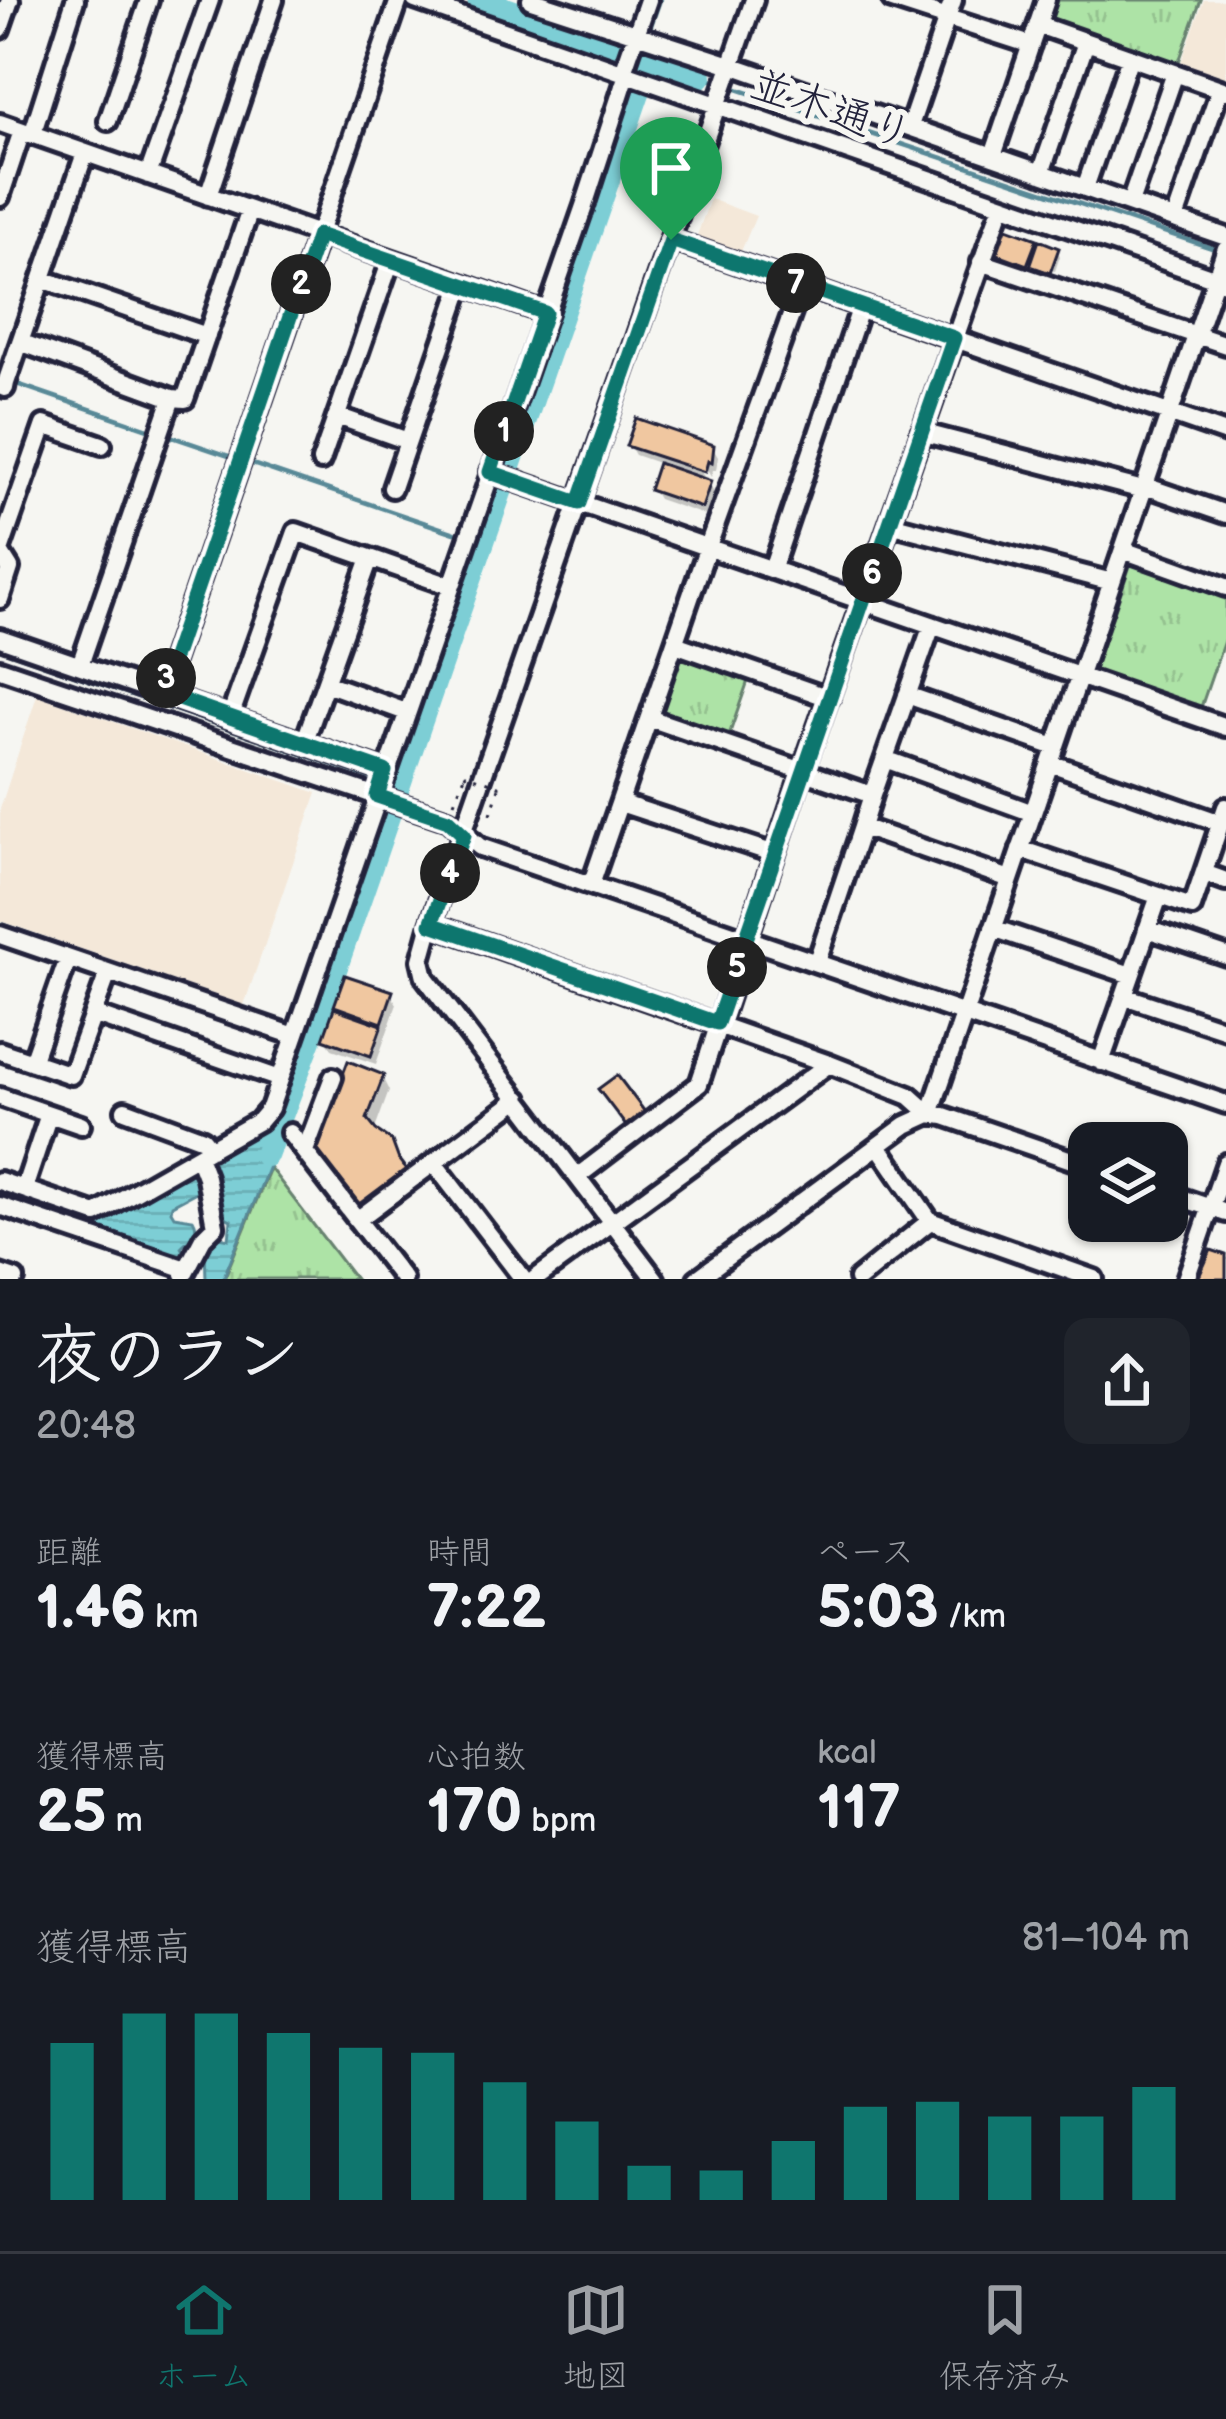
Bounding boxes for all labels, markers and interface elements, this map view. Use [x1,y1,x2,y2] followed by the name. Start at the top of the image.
[743,59,919,162] street label: 並木通り
[620,117,722,240] pin
[638,135,704,201] icon: arrive
[766,253,826,313] pin: 7
[271,254,331,314] pin: 2
[787,263,805,303] text: 7
[291,264,311,304] text: 2
[474,401,534,461] pin: 1
[497,411,511,451] text: 1
[842,543,902,603] pin: 6
[862,553,882,593] text: 6
[136,648,196,708] pin: 3
[156,658,176,698] text: 3
[420,843,480,903] pin: 4
[440,853,460,893] text: 4
[707,937,767,997] pin: 5
[727,947,747,987] text: 5
[1068,1122,1188,1242] map controls
[1068,1122,1188,1242] button: layers
[36,1318,300,1397] text: 夜のラン
[1064,1318,1190,1444] button: share
[36,1403,136,1450] text: 20:48
[36,1533,102,1573] text: 距離
[427,1533,493,1573] text: 時間
[817,1533,914,1573] text: ペース
[36,1573,146,1645] text: 1.46
[427,1573,546,1645] text: 7:22
[817,1573,939,1645] text: 5:03
[146,1597,199,1637] text: km
[939,1597,1006,1637] text: /km
[817,1733,877,1773] text: kcal
[36,1737,168,1777] text: 獲得標高
[427,1737,526,1777] text: 心拍数
[817,1773,901,1845] text: 117
[36,1777,107,1849] text: 25
[427,1777,522,1849] text: 170
[107,1801,143,1841] text: m
[522,1801,596,1841] text: bpm
[1022,1915,1190,1962] text: 81–104 m
[36,1925,192,1972] text: 獲得標高
[155,2277,253,2397] tab: ホーム
[563,2277,629,2397] tab: 地図
[939,2277,1071,2397] tab: 保存済み

